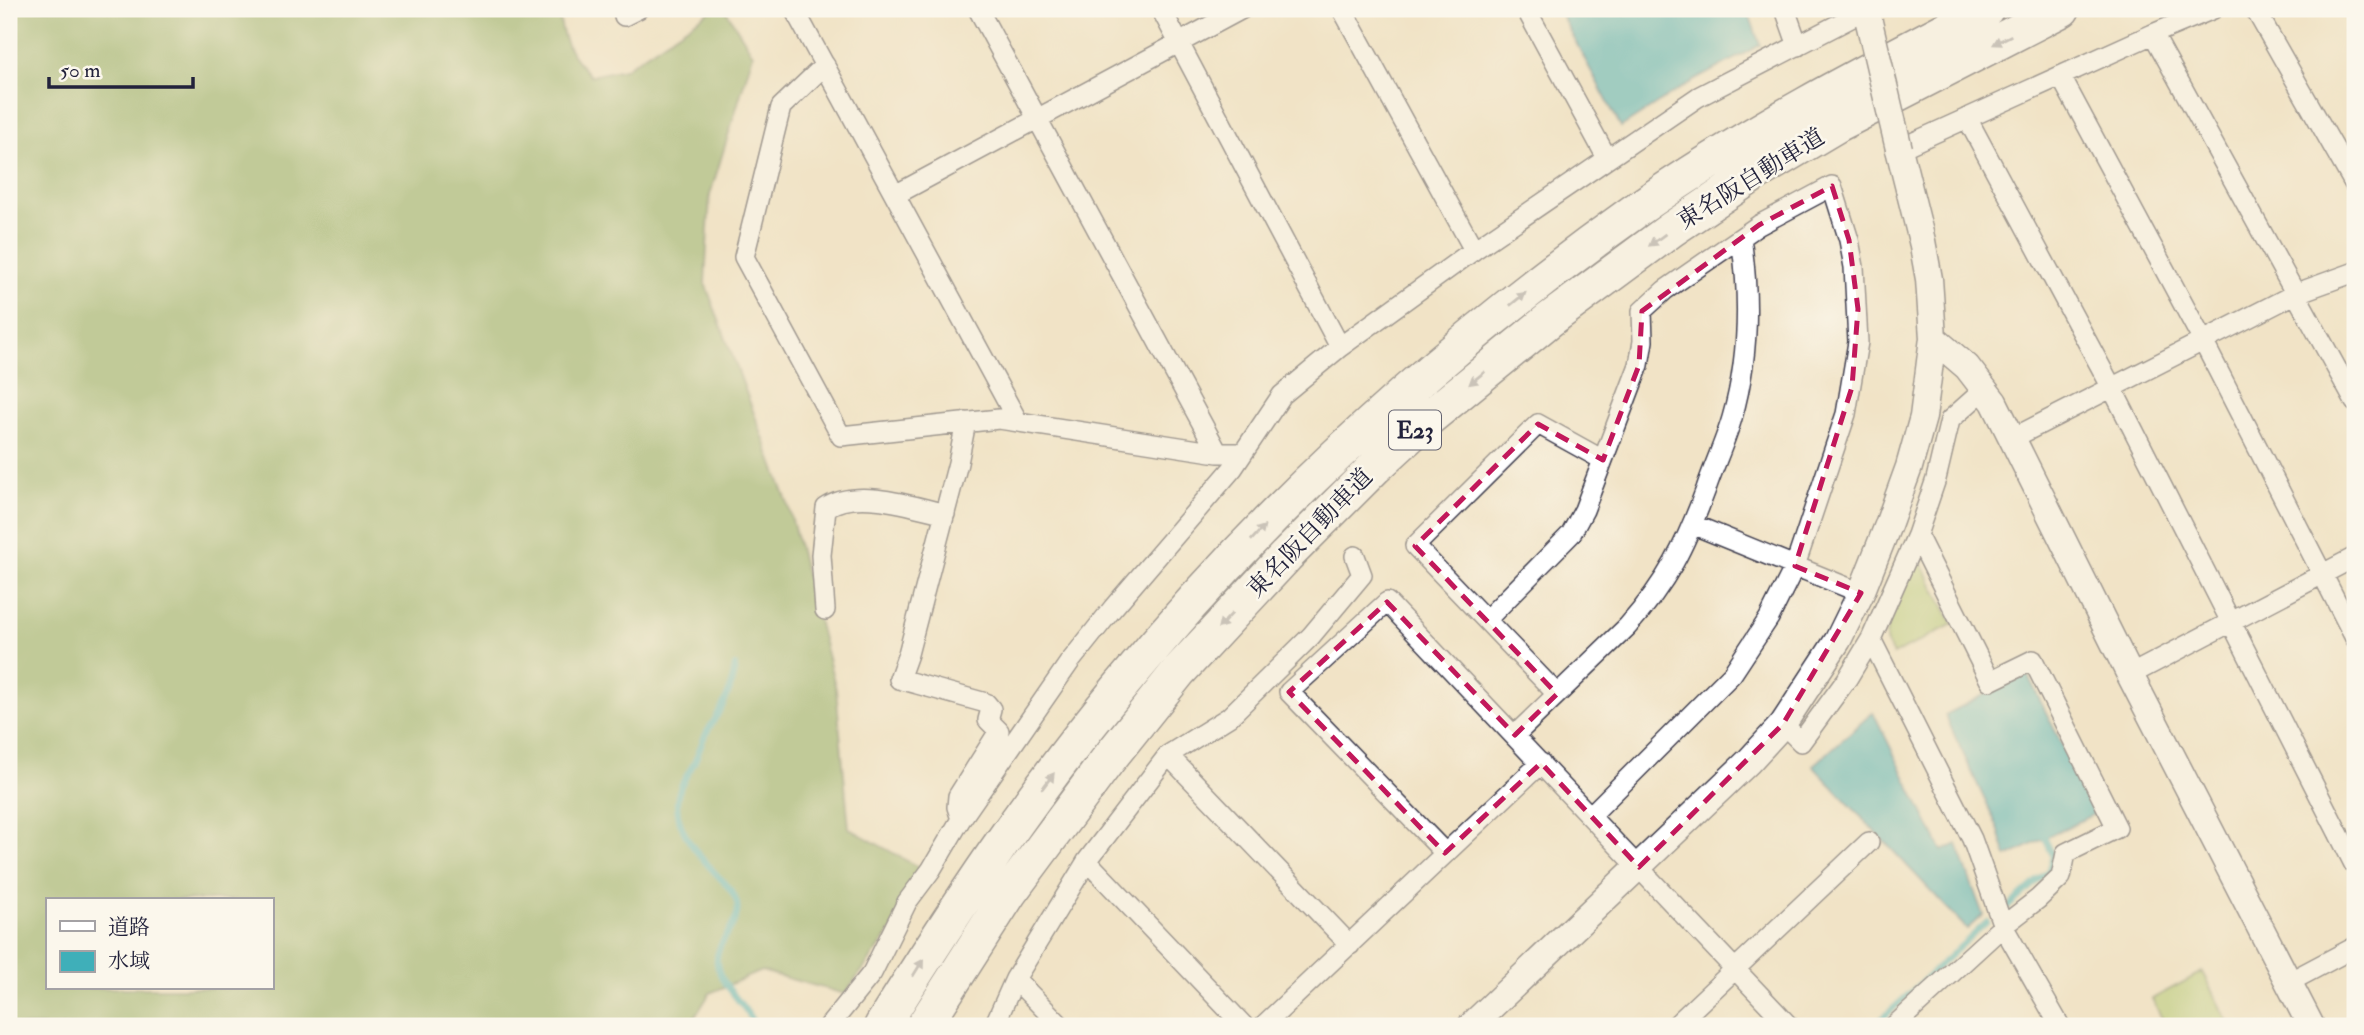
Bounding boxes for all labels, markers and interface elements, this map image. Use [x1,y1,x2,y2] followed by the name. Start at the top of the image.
[1991,33,2011,45] one-way arrow
[49,46,192,90] scale bar
[60,57,101,84] text: 50 m
[1672,121,1830,237] street label: 東名阪自動車道
[1648,233,1666,247] one-way arrow
[1508,292,1526,307] one-way arrow
[1468,371,1486,386] one-way arrow
[1389,410,1441,450] road number: E23
[1240,462,1380,604] street label: 東名阪自動車道
[1250,524,1266,542] one-way arrow
[1218,612,1234,629] one-way arrow
[1041,772,1055,791] one-way arrow
[46,898,273,990] legend
[108,914,150,941] text: 道路
[108,948,150,975] text: 水域
[912,959,925,978] one-way arrow

